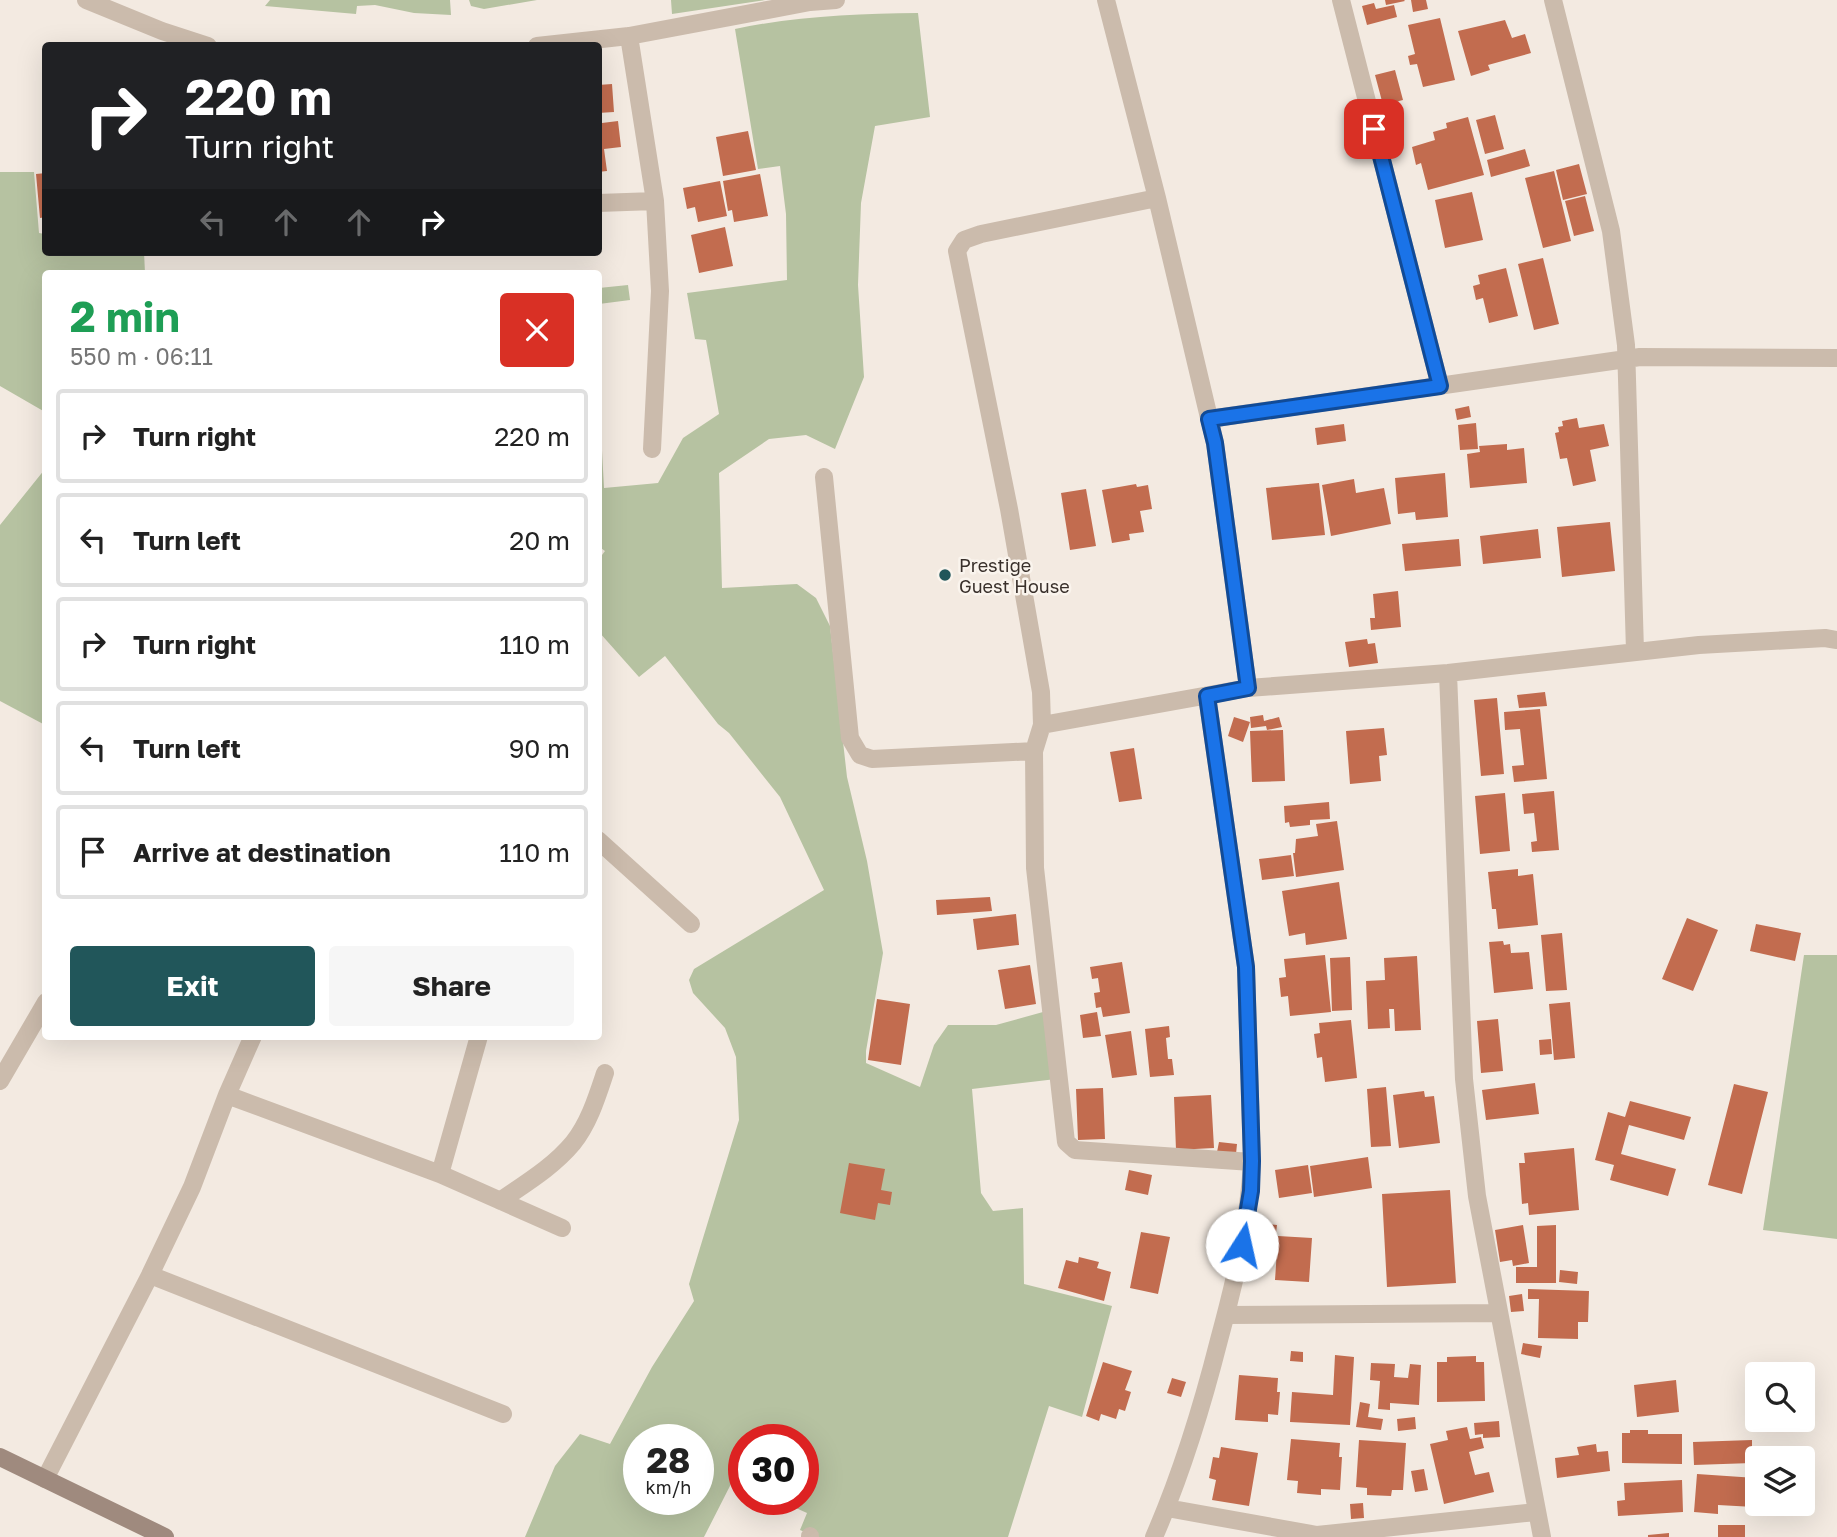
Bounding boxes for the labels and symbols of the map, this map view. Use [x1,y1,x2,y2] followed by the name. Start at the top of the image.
[1344,99,1404,159] pin
[959,554,1070,597] place label: Prestige Guest House
[937,567,953,583] marker: Prestige Guest House
[1205,1208,1279,1282] position arrow
[728,1424,819,1515] speed limit sign: 30

